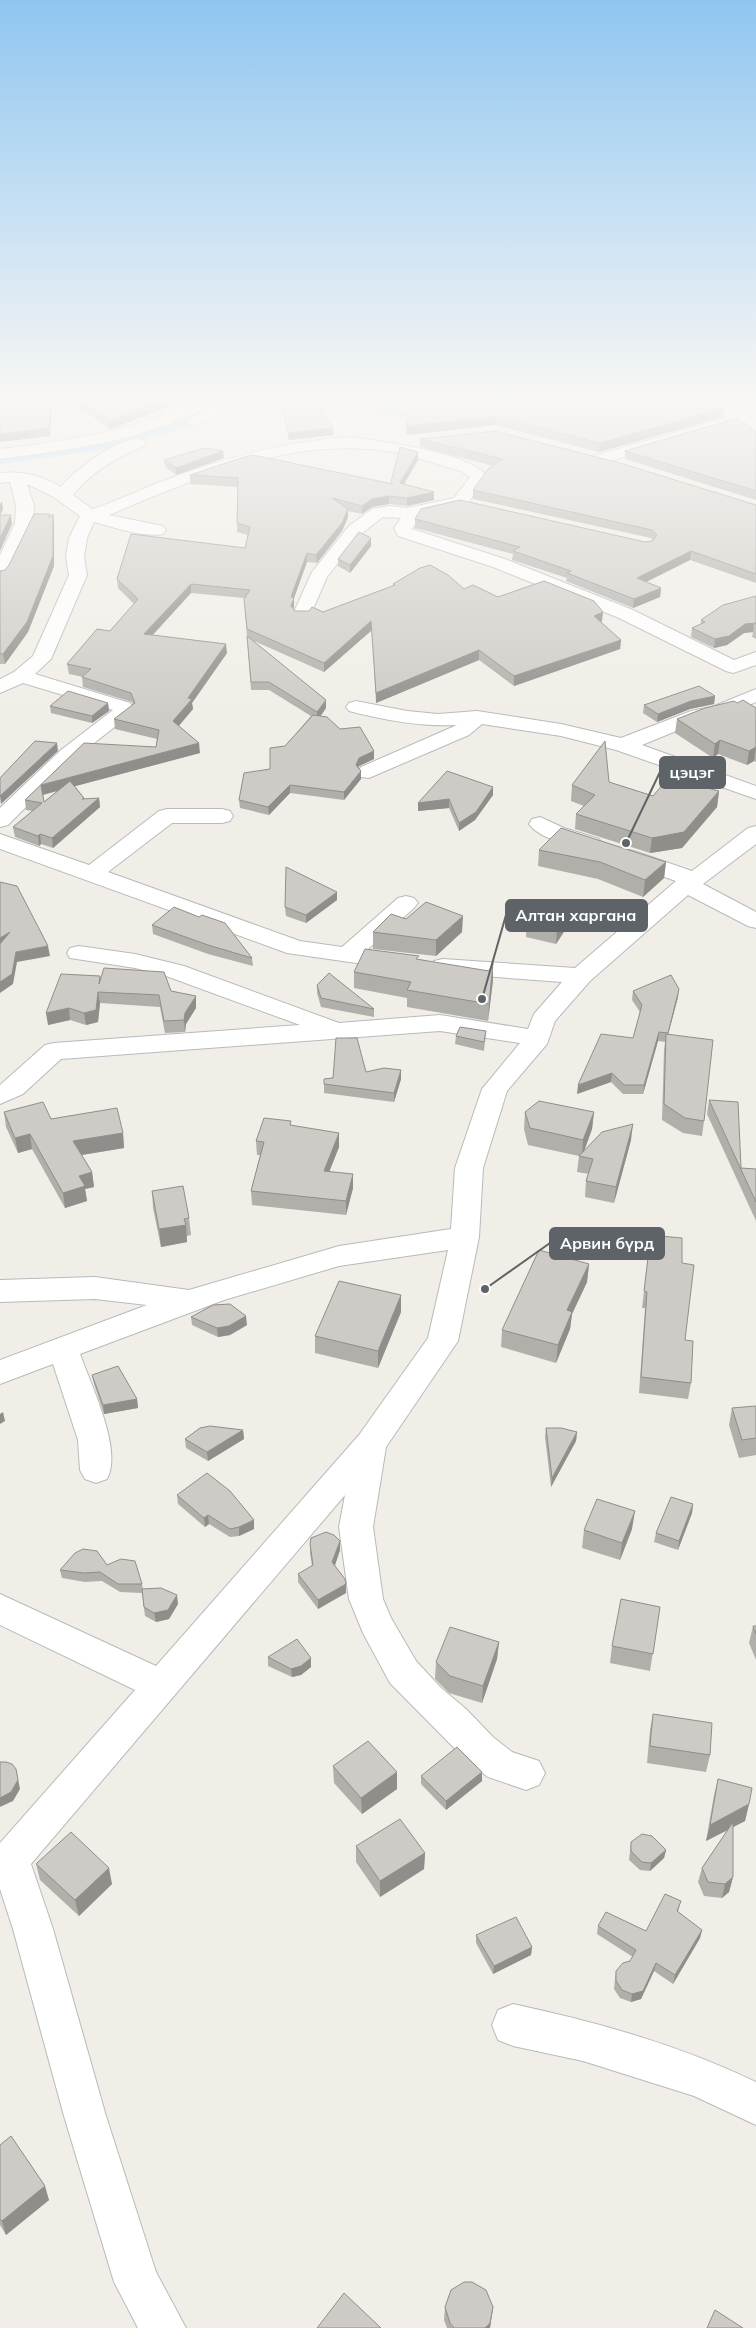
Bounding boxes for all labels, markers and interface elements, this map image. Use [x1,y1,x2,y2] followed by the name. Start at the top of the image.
[660,757,725,788] callout: цэцэг
[669,762,715,782] text: цэцэг
[506,900,647,931] callout: Алтан харгана
[516,905,636,925] text: Алтан харгана
[550,1228,664,1259] callout: Арвин бүрд
[560,1233,654,1253] text: Арвин бүрд

